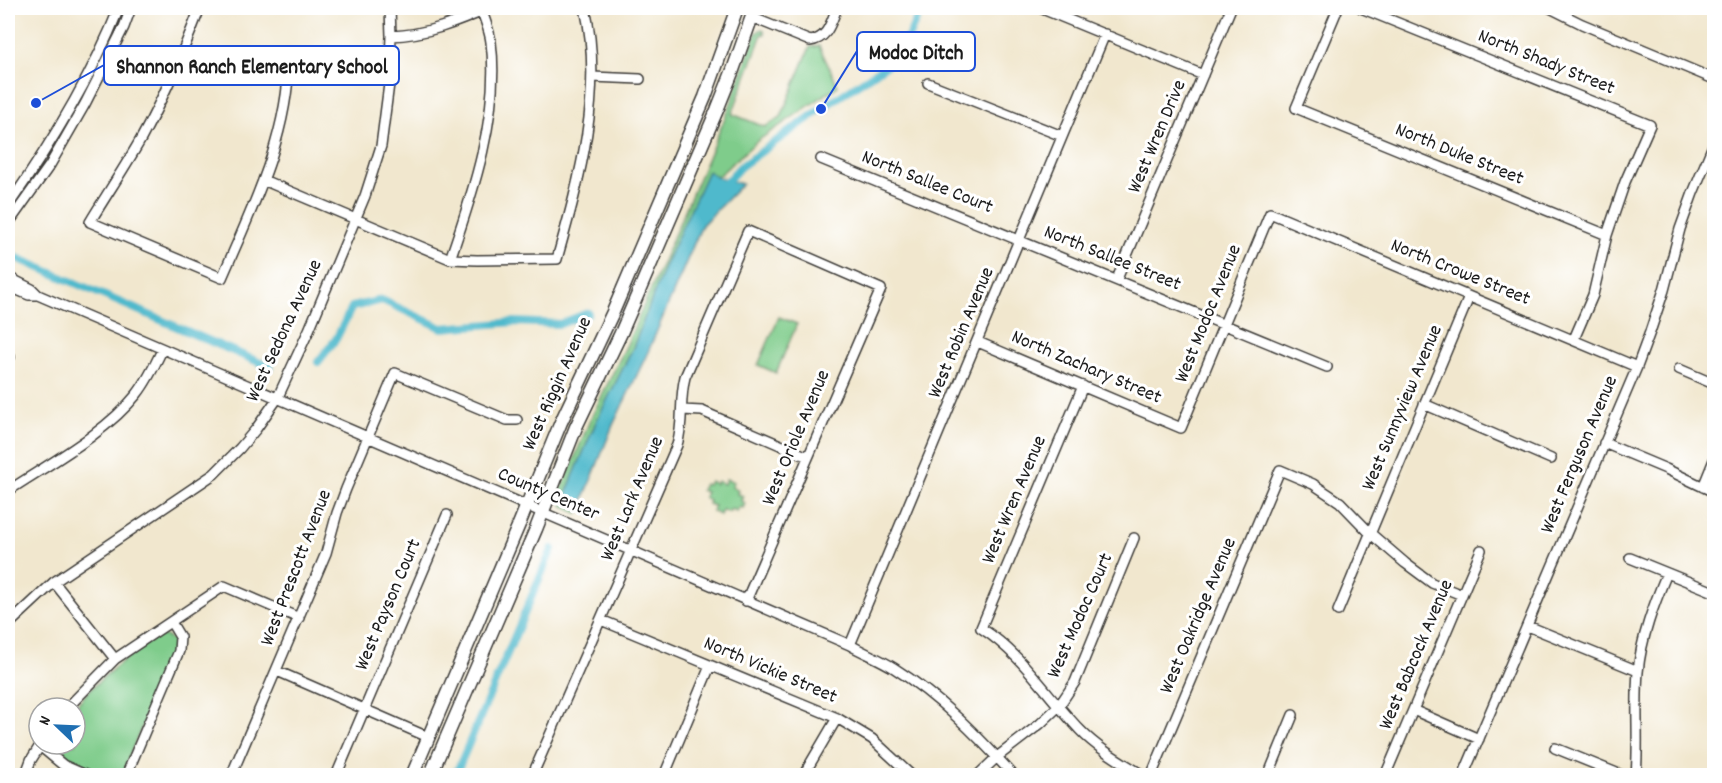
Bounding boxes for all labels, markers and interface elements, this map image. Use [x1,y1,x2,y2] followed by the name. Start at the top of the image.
[1473,23,1619,103] street label: North Shady Street
[857,32,975,71] callout: Modoc Ditch
[869,40,964,70] text: Modoc Ditch
[104,46,399,85] callout: Shannon Ranch Elementary School
[116,54,389,84] text: Shannon Ranch Elementary School
[1122,76,1195,198] street label: West Wren Drive
[1390,116,1528,194] street label: North Duke Street
[857,144,997,222] street label: North Sallee Court
[1039,219,1185,299] street label: North Sallee Street
[1386,232,1534,314] street label: North Crowe Street
[1169,240,1250,387] street label: West Modoc Avenue
[240,255,330,407] street label: West Sedona Avenue
[922,263,1002,403] street label: West Robin Avenue
[516,312,600,455] street label: West Riggin Avenue
[1355,321,1451,495] street label: West Sunnyview Avenue
[1007,324,1165,412] street label: North Zachary Street
[756,366,838,510] street label: West Oriole Avenue
[1534,372,1626,538] street label: West Ferguson Avenue
[975,431,1055,568] street label: West Wren Avenue
[594,432,672,566] street label: West Lark Avenue
[493,461,604,529] street label: County Center
[254,486,340,650] street label: West Prescott Avenue
[1153,533,1245,698] street label: West Oakridge Avenue
[349,535,429,675] street label: West Payson Court
[1041,549,1121,683] street label: West Modoc Court
[1373,575,1461,734] street label: West Babcock Avenue
[699,630,841,712] street label: North Vickie Street
[27,696,87,756] north arrow
[33,713,58,729] text: N

